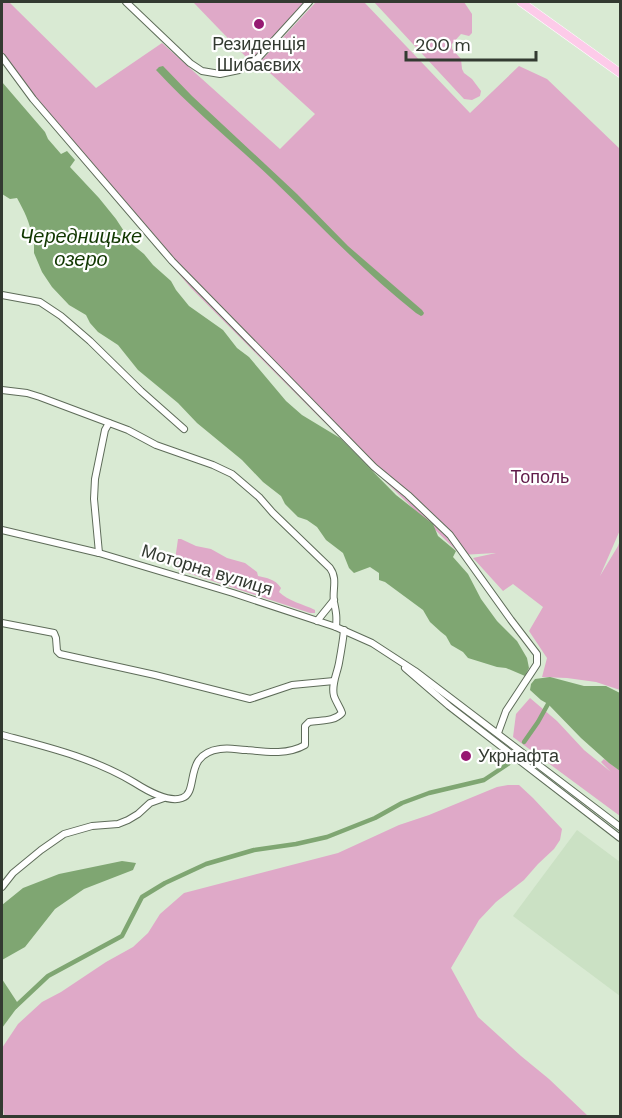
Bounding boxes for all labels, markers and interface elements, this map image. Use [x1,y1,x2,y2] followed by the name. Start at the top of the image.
[252,17,266,31] marker: Резиденція Шибаєвих
[406,24,536,62] scale bar
[212,32,306,77] place label: Резиденція Шибаєвих
[415,33,471,57] text: 200 m
[20,223,142,272] water label: Чередницьке озеро
[511,465,569,489] park label: Тополь
[138,539,276,601] street label: Моторна вулиця
[478,744,560,768] place label: Укрнафта
[459,749,473,763] marker: Укрнафта

